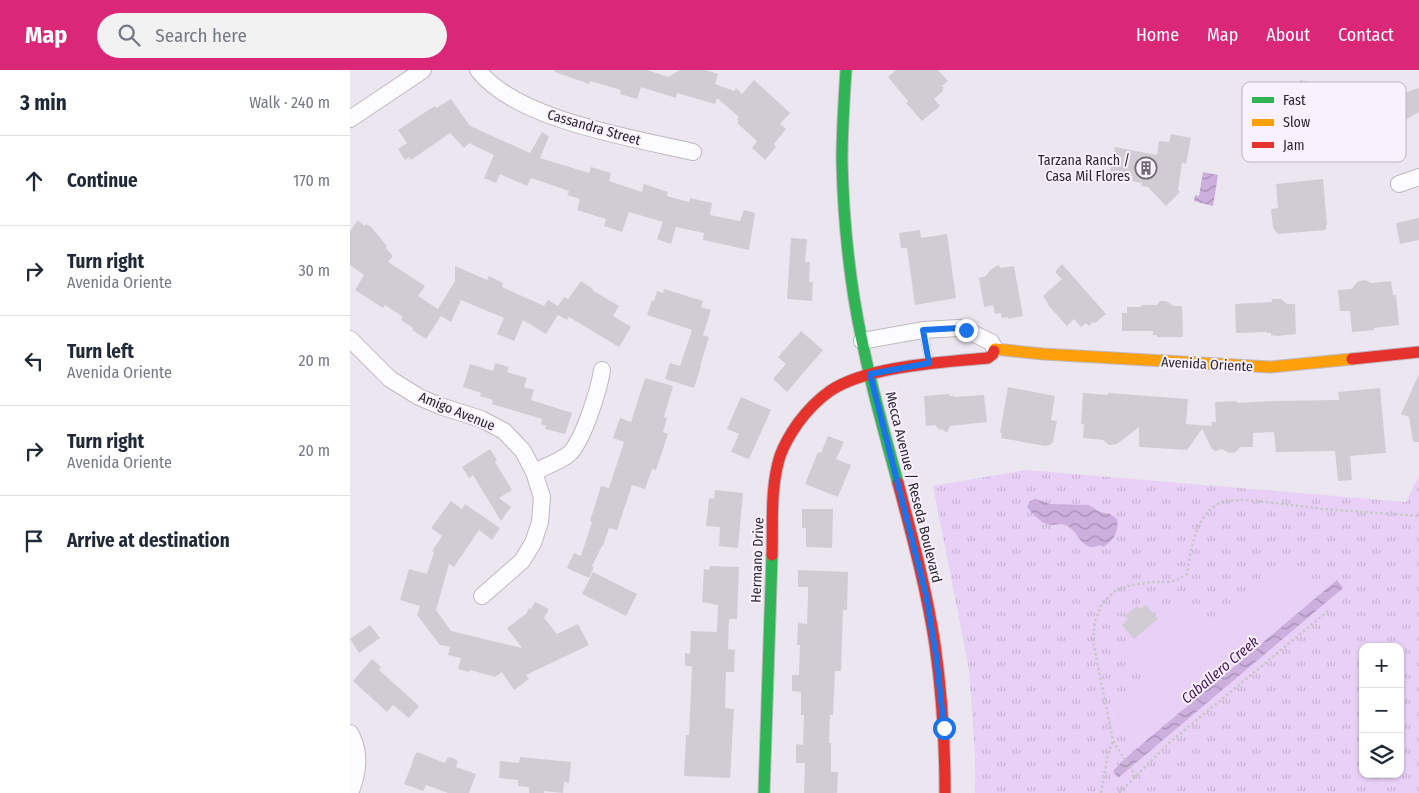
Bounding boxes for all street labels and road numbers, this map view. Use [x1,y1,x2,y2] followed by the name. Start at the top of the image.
[545,106,643,149] street label: Cassandra Street
[1161,354,1253,375] street label: Avenida Oriente
[416,388,497,434] street label: Amigo Avenue
[882,390,946,584] street label: Mecca Avenue / Reseda Boulevard
[748,517,767,603] street label: Hermano Drive

